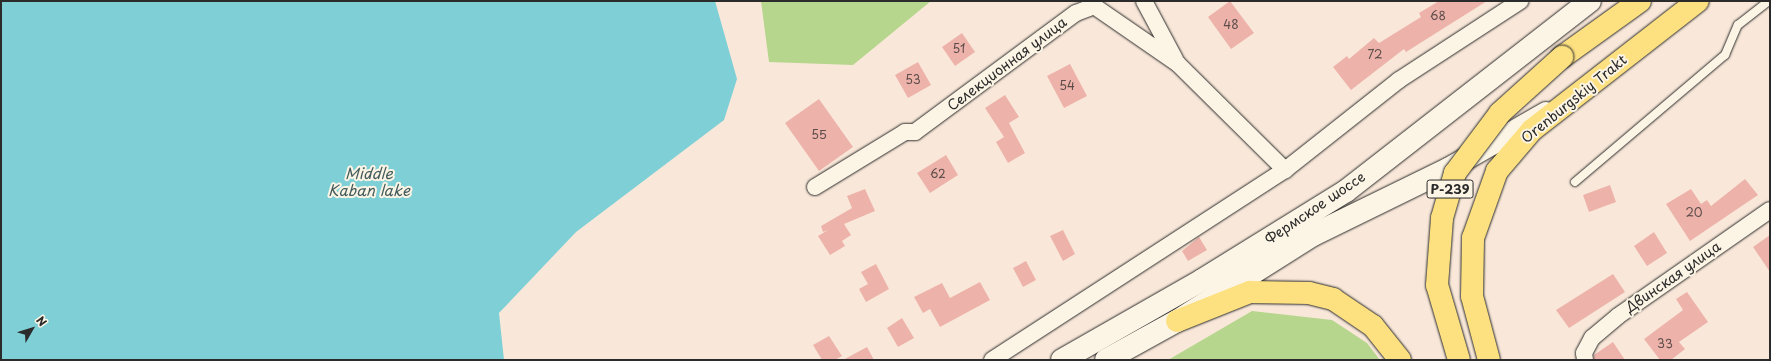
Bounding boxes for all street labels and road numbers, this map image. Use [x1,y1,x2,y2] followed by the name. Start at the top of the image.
[944,13,1070,115] street label: Селекционная улица
[1518,51,1630,147] street label: Orenburgskiy Trakt
[1262,168,1368,248] street label: Фермское шоссе
[1426,178,1474,200] road number: Р-239
[1622,238,1724,316] street label: Двинская улица

